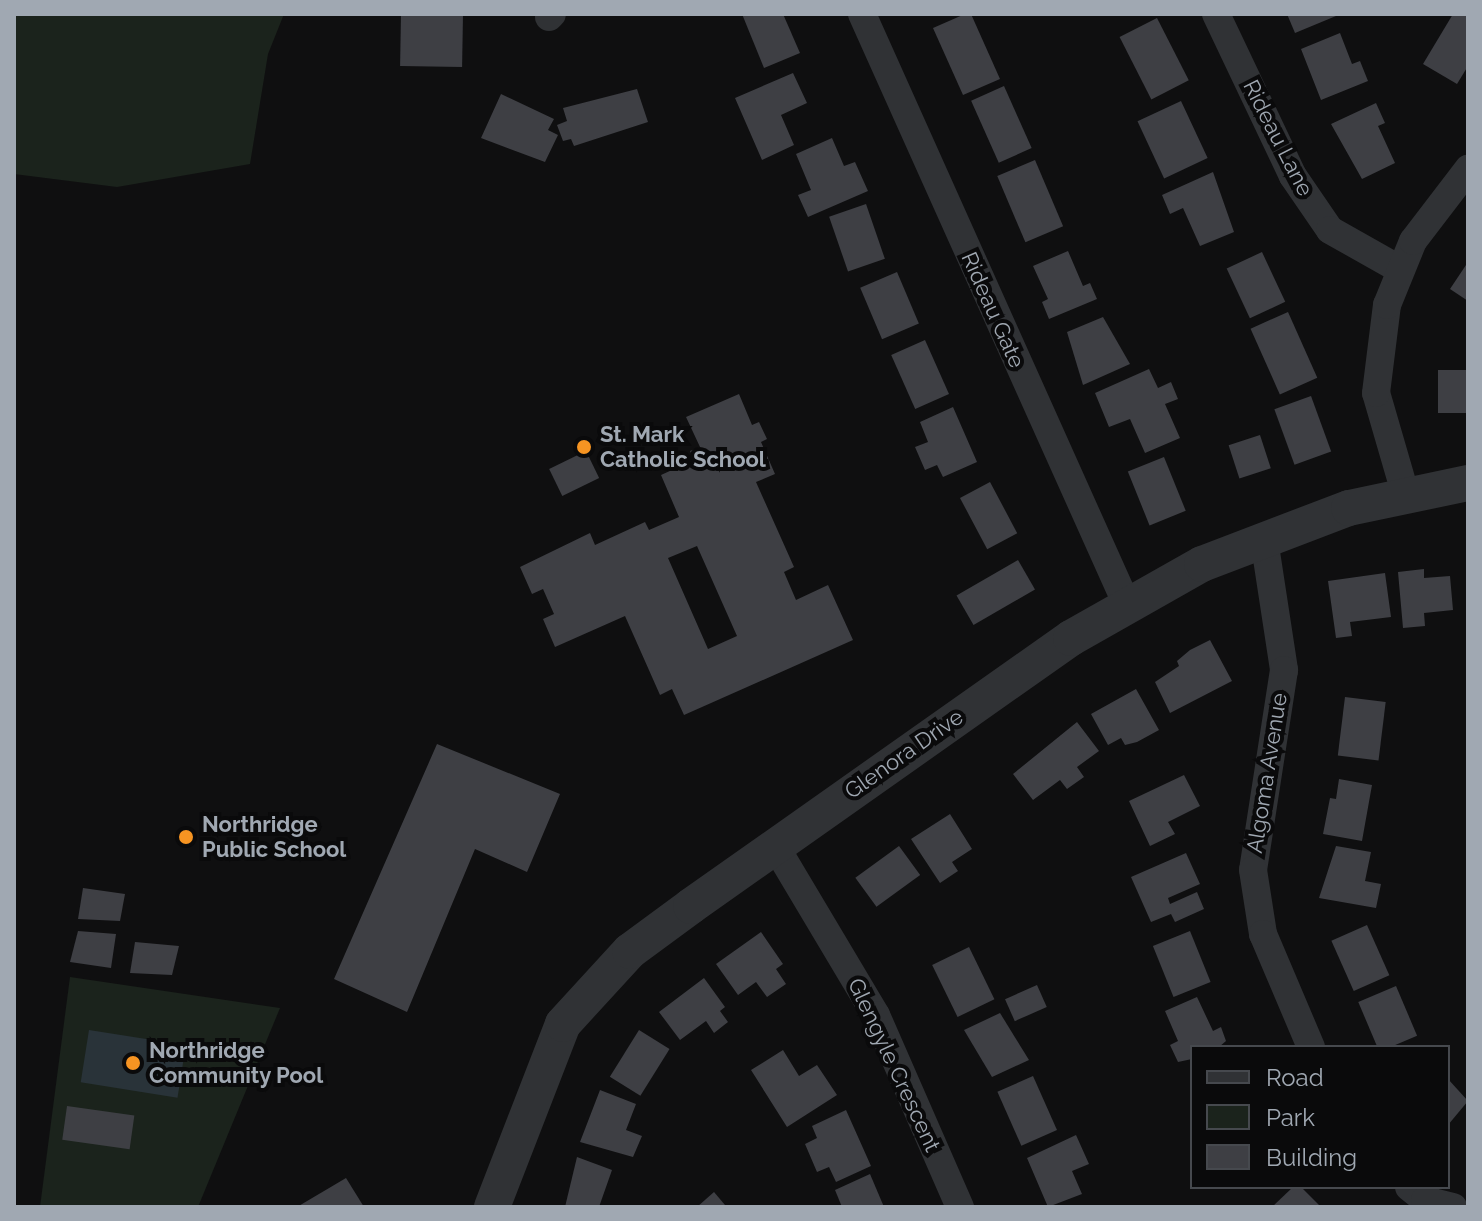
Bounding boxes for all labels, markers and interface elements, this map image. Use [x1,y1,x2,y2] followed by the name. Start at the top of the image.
[1237,75,1319,201] street label: Rideau Lane
[956,248,1030,372] street label: Rideau Gate
[600,421,766,472] place label: St. Mark Catholic School
[575,438,593,456] marker: St. Mark Catholic School
[1241,691,1293,855] street label: Algoma Avenue
[840,704,968,804] street label: Glenora Drive
[202,811,346,862] place label: Northridge Public School
[177,828,195,846] marker: Northridge Public School
[842,974,946,1156] street label: Glengyle Crescent
[149,1037,324,1088] place label: Northridge Community Pool
[1190,1045,1450,1189] legend
[124,1054,142,1072] marker: Northridge Community Pool
[1266,1063,1324,1092] text: Road
[1266,1103,1315,1132] text: Park
[1266,1143,1357,1172] text: Building

